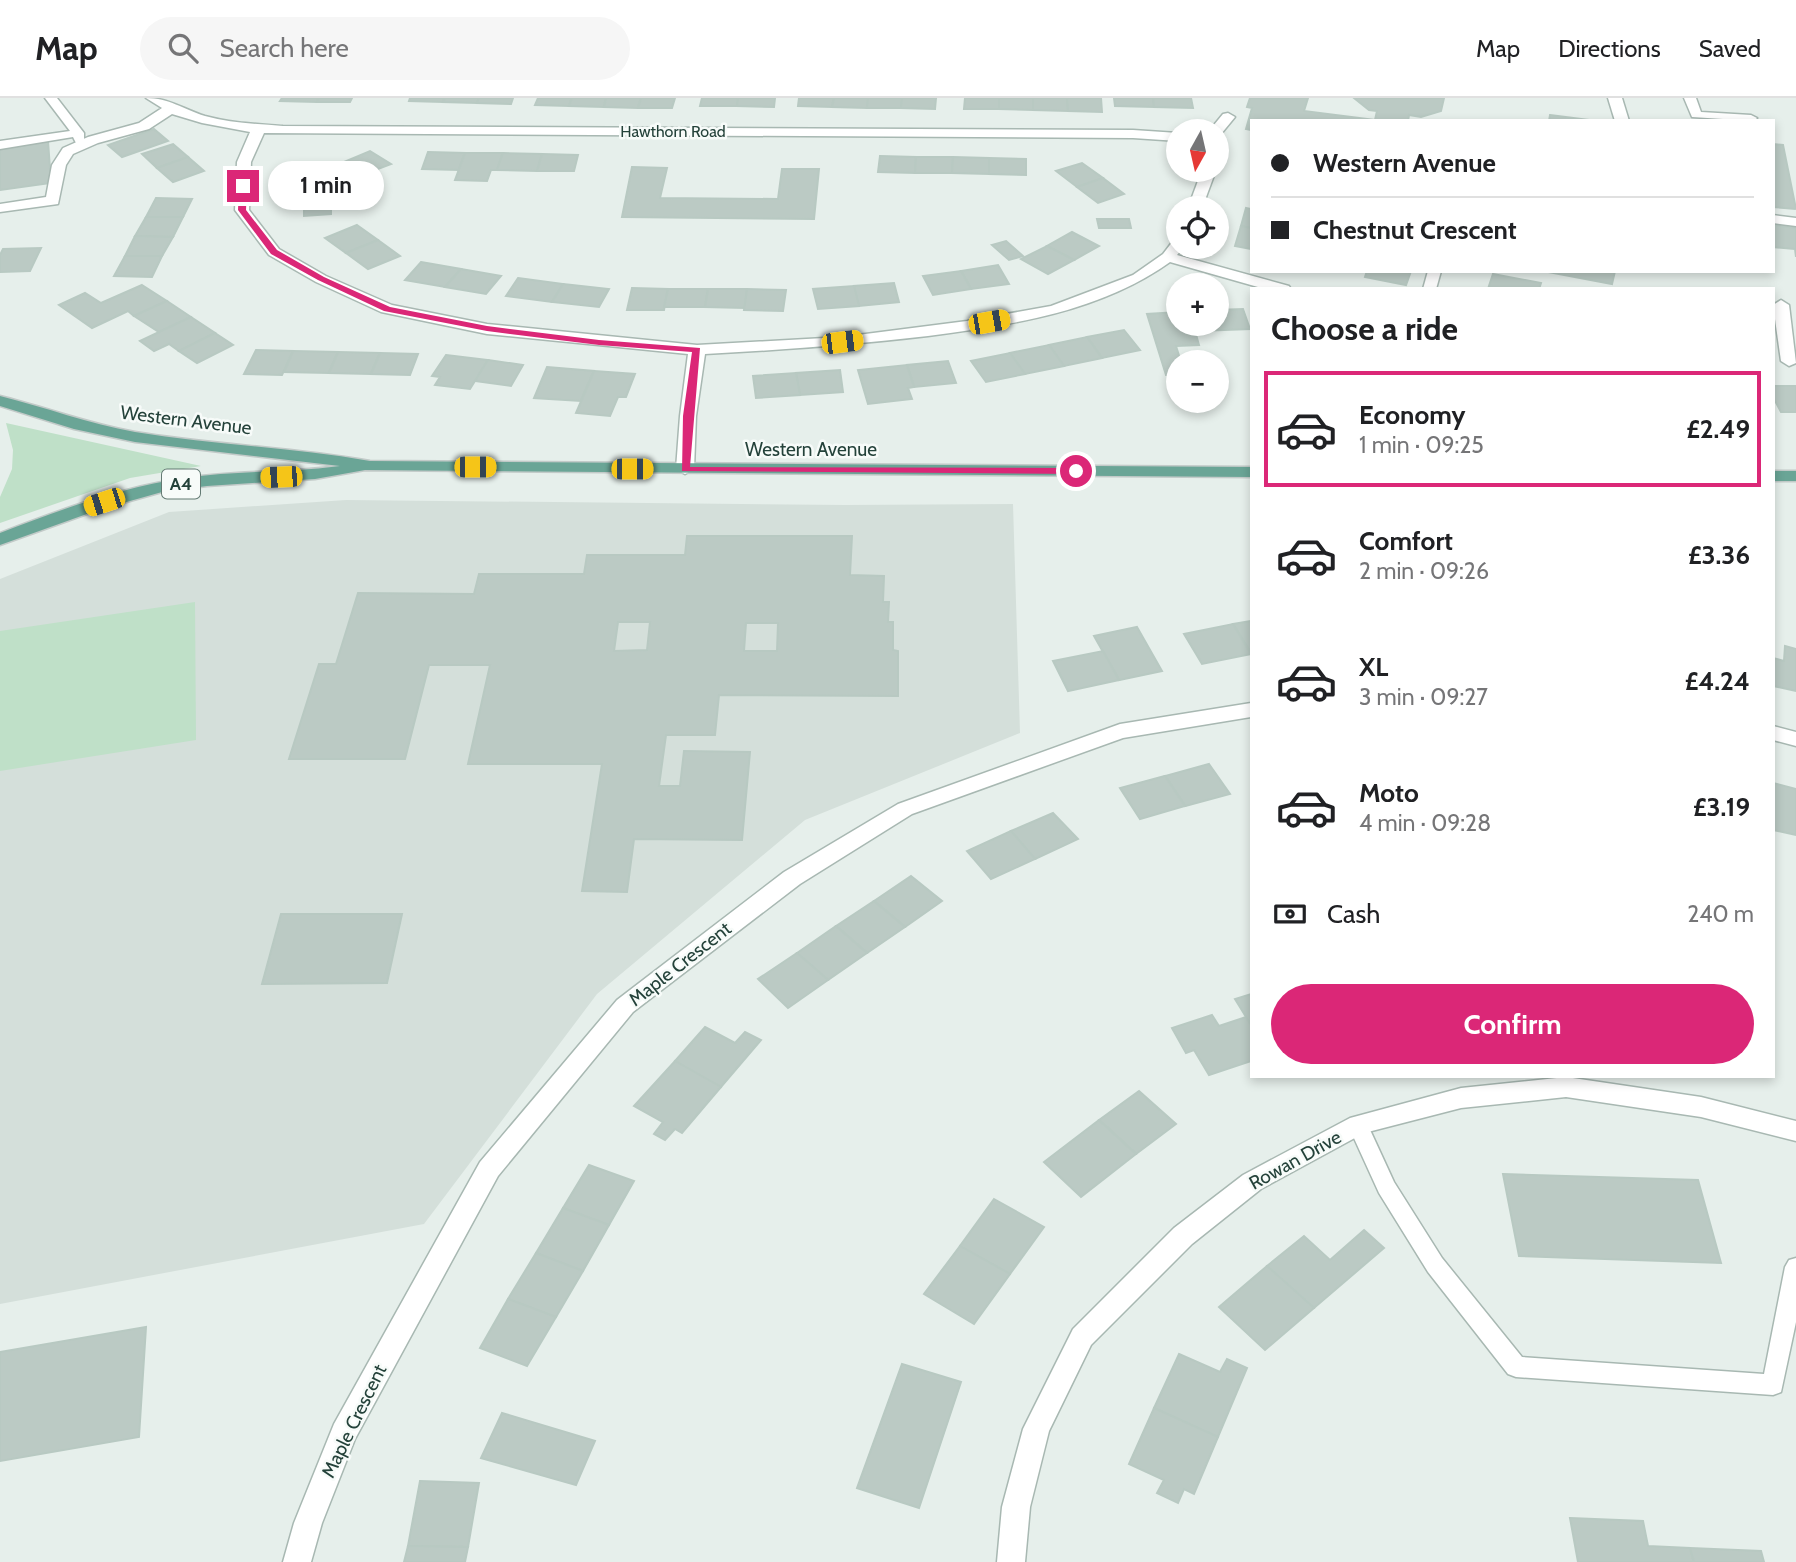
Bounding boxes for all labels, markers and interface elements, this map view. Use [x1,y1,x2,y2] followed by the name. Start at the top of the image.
[140,17,630,80] search box
[35,28,98,68] text: Map
[164,29,202,67] icon: search
[220,32,349,64] text: Search here
[1476,34,1520,63] text: Map
[1558,34,1661,63] text: Directions
[1699,34,1761,63] text: Saved
[1166,119,1228,182] north arrow
[1166,119,1229,413] map controls
[620,122,726,141] street label: Hawthorn Road
[1313,147,1496,179] text: Western Avenue
[268,162,383,210] callout: 1 min
[227,170,259,202] route end
[300,171,352,199] text: 1 min
[1166,196,1229,259] button: locate
[1313,214,1517,246] text: Chestnut Crescent
[1166,273,1229,336] button: +
[967,308,1012,336] car
[1271,309,1458,348] text: Choose a ride
[820,329,865,355] car
[1166,350,1229,413] button: −
[1275,398,1338,461] icon: car
[1359,399,1465,431] text: Economy
[119,401,253,439] street label: Western Avenue
[1686,413,1750,445] text: £2.49
[1359,431,1484,459] text: 1 min · 09:25
[745,438,877,461] street label: Western Avenue
[1060,455,1092,487] route start
[455,457,497,478] car
[612,459,654,480] car
[260,466,303,488] car
[162,470,200,498] road number: A4
[81,486,128,518] car
[1275,524,1338,587] icon: car
[1359,525,1453,557] text: Comfort
[1688,539,1750,571] text: £3.36
[1359,557,1489,585] text: 2 min · 09:26
[1275,650,1338,713] icon: car
[1359,651,1388,683] text: XL
[1685,665,1750,697] text: £4.24
[1359,683,1488,711] text: 3 min · 09:27
[1275,776,1338,839] icon: car
[1359,777,1419,809] text: Moto
[1693,791,1750,823] text: £3.19
[1359,809,1491,837] text: 4 min · 09:28
[1271,895,1309,933] icon: cash
[1327,898,1380,930] text: Cash
[1687,900,1754,928] text: 240 m
[624,917,736,1011] street label: Maple Crescent
[1271,984,1754,1064] button: Confirm
[1245,1125,1345,1195] street label: Rowan Drive
[317,1360,392,1482] street label: Maple Crescent

